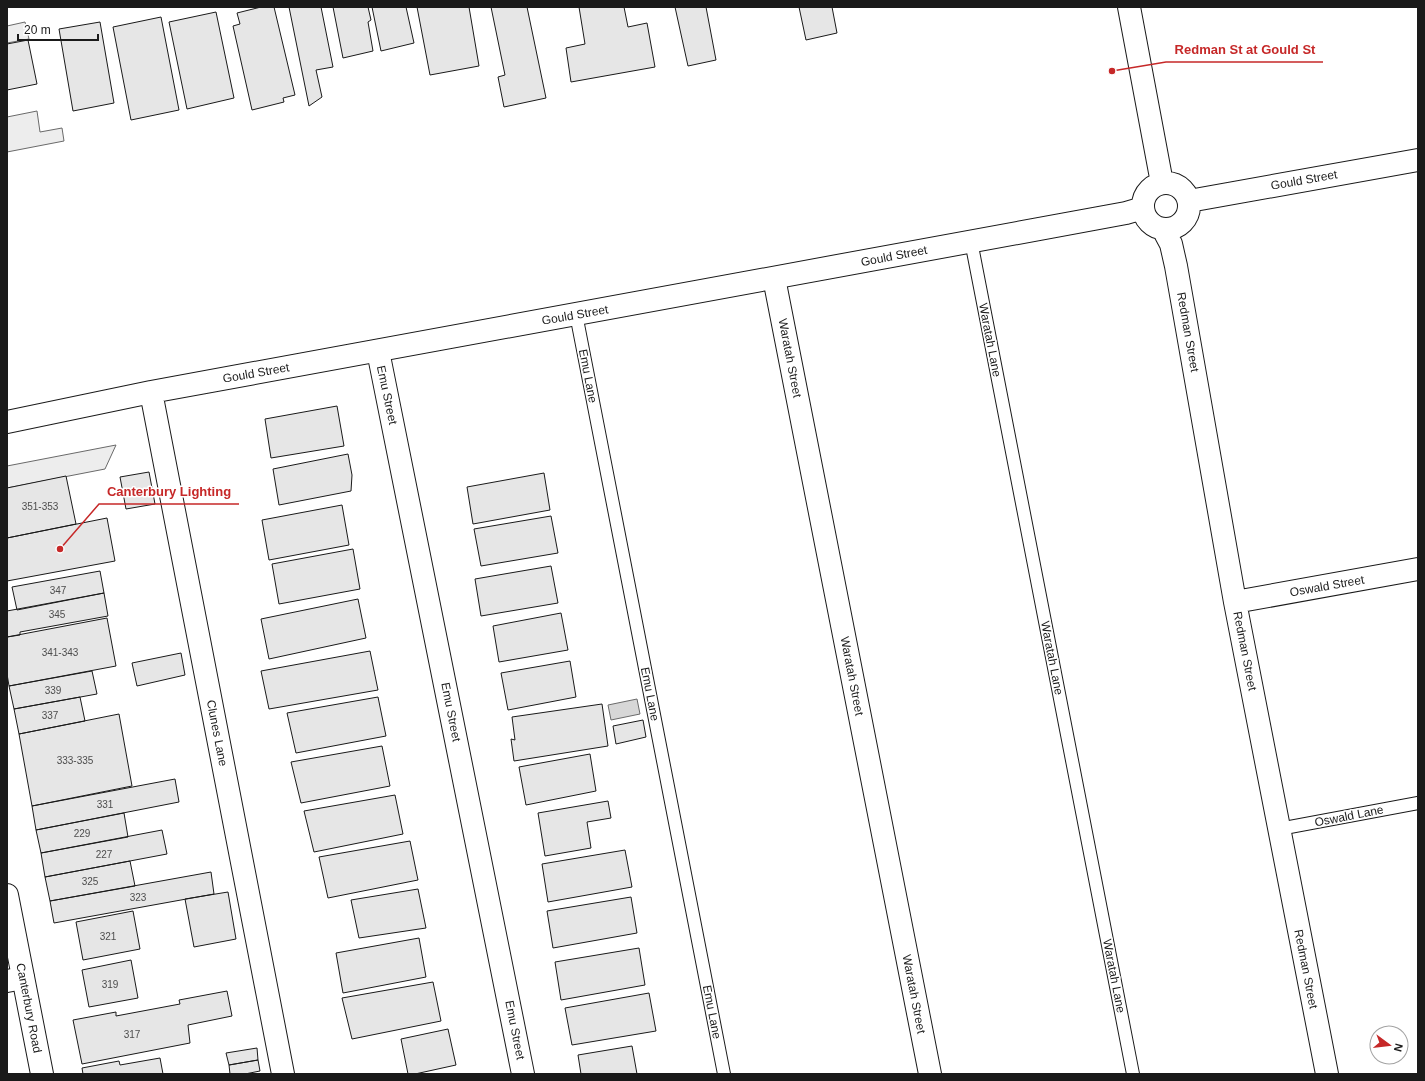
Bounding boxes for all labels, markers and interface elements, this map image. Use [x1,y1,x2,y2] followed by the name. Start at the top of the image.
[18,16,98,42] scale bar
[24,23,51,37] text: 20 m
[1166,37,1323,62] callout: Redman St at Gould St
[1175,42,1316,57] text: Redman St at Gould St
[1270,167,1339,193] street label: Gould Street
[860,243,929,269] street label: Gould Street
[1174,291,1202,374] street label: Redman Street
[541,302,610,328] street label: Gould Street
[976,302,1004,378] street label: Waratah Lane
[775,317,805,399] street label: Waratah Street
[576,348,600,405] street label: Emu Lane
[222,360,291,386] street label: Gould Street
[374,364,400,426] street label: Emu Street
[99,479,239,504] callout: Canterbury Lighting
[107,484,231,499] text: Canterbury Lighting
[22,501,59,512] house number: 351-353
[1289,572,1366,599] street label: Oswald Street
[50,585,67,596] house number: 347
[49,609,66,620] house number: 345
[1230,610,1260,693] street label: Redman Street
[1038,620,1066,696] street label: Waratah Lane
[837,635,867,717] street label: Waratah Street
[42,647,79,658] house number: 341-343
[638,666,662,723] street label: Emu Lane
[438,681,464,743] street label: Emu Street
[45,685,62,696] house number: 339
[204,699,230,768] street label: Clunes Lane
[42,710,59,721] house number: 337
[57,755,94,766] house number: 333-335
[97,799,114,810] house number: 331
[1313,802,1385,830] street label: Oswald Lane
[74,828,91,839] house number: 229
[96,849,113,860] house number: 227
[82,876,99,887] house number: 325
[130,892,147,903] house number: 323
[1291,928,1321,1011] street label: Redman Street
[100,931,117,942] house number: 321
[1100,938,1128,1014] street label: Waratah Lane
[899,953,929,1035] street label: Waratah Street
[13,962,45,1054] street label: Canterbury Road
[102,979,119,990] house number: 319
[700,984,724,1041] street label: Emu Lane
[502,999,528,1061] street label: Emu Street
[1369,1025,1409,1065] north arrow
[124,1029,141,1040] house number: 317
[1392,1042,1405,1053] text: N

